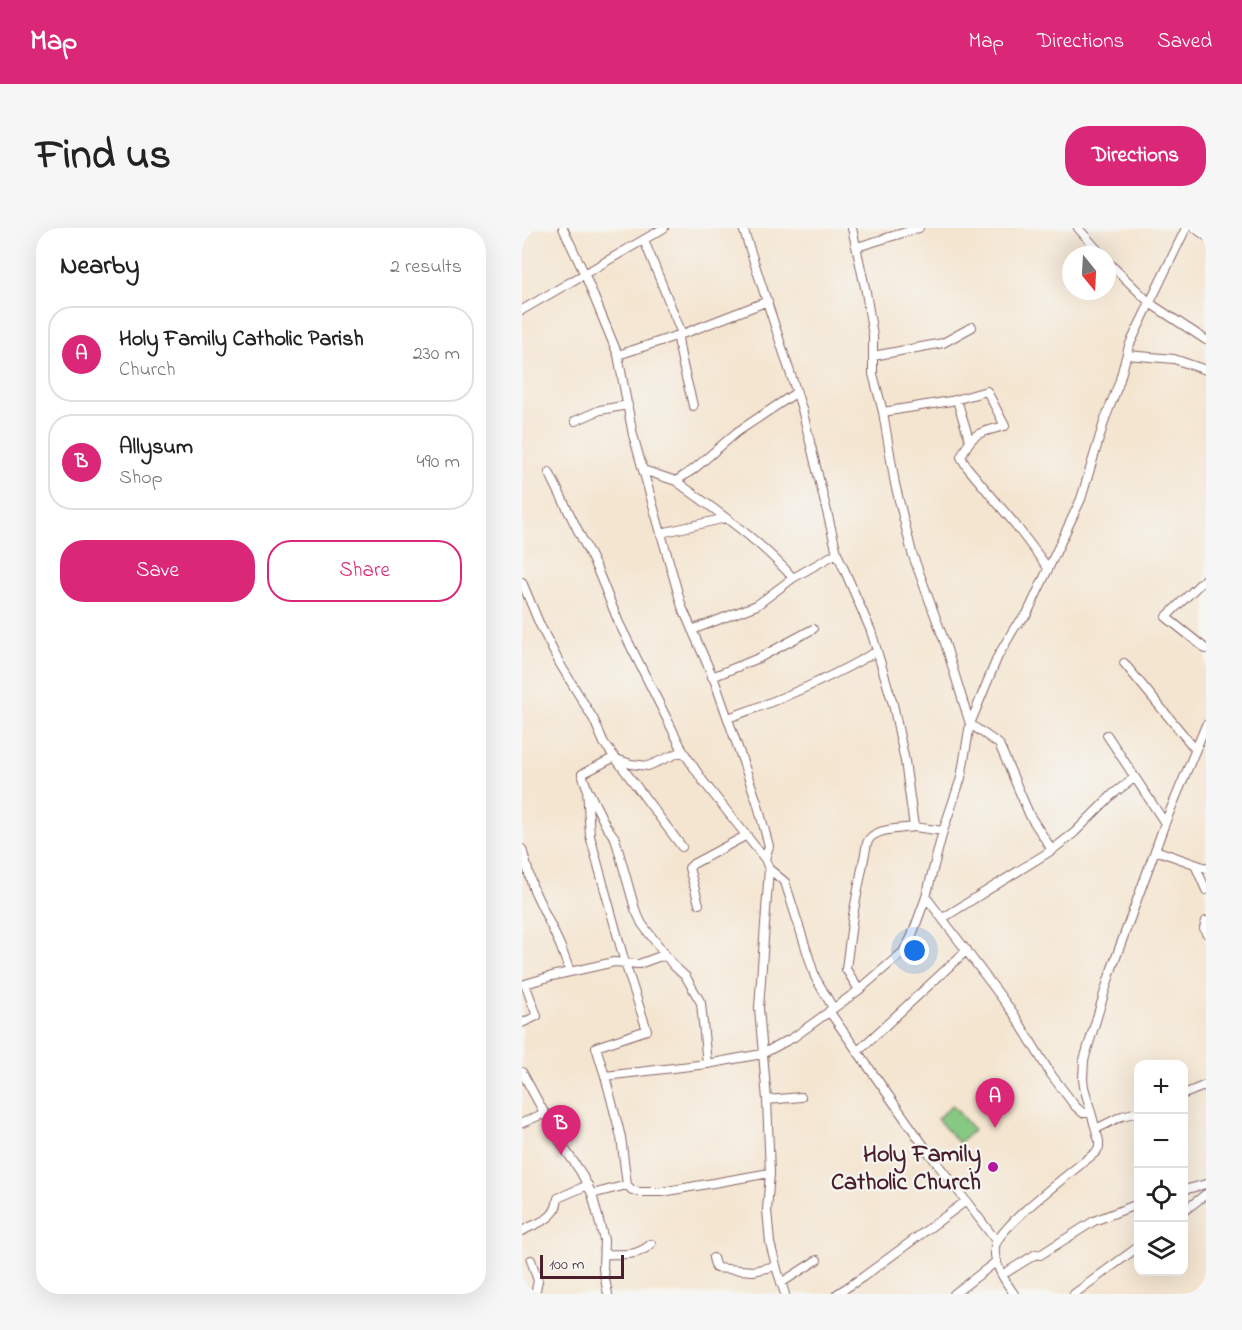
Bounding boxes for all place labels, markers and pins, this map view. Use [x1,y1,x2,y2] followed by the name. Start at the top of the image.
[976,1078,1014,1128] pin: A
[542,1106,580,1155] pin: B
[831,1138,981,1201] place label: Holy Family Catholic Church
[986,1160,1000,1174] marker: Holy Family Catholic Church

